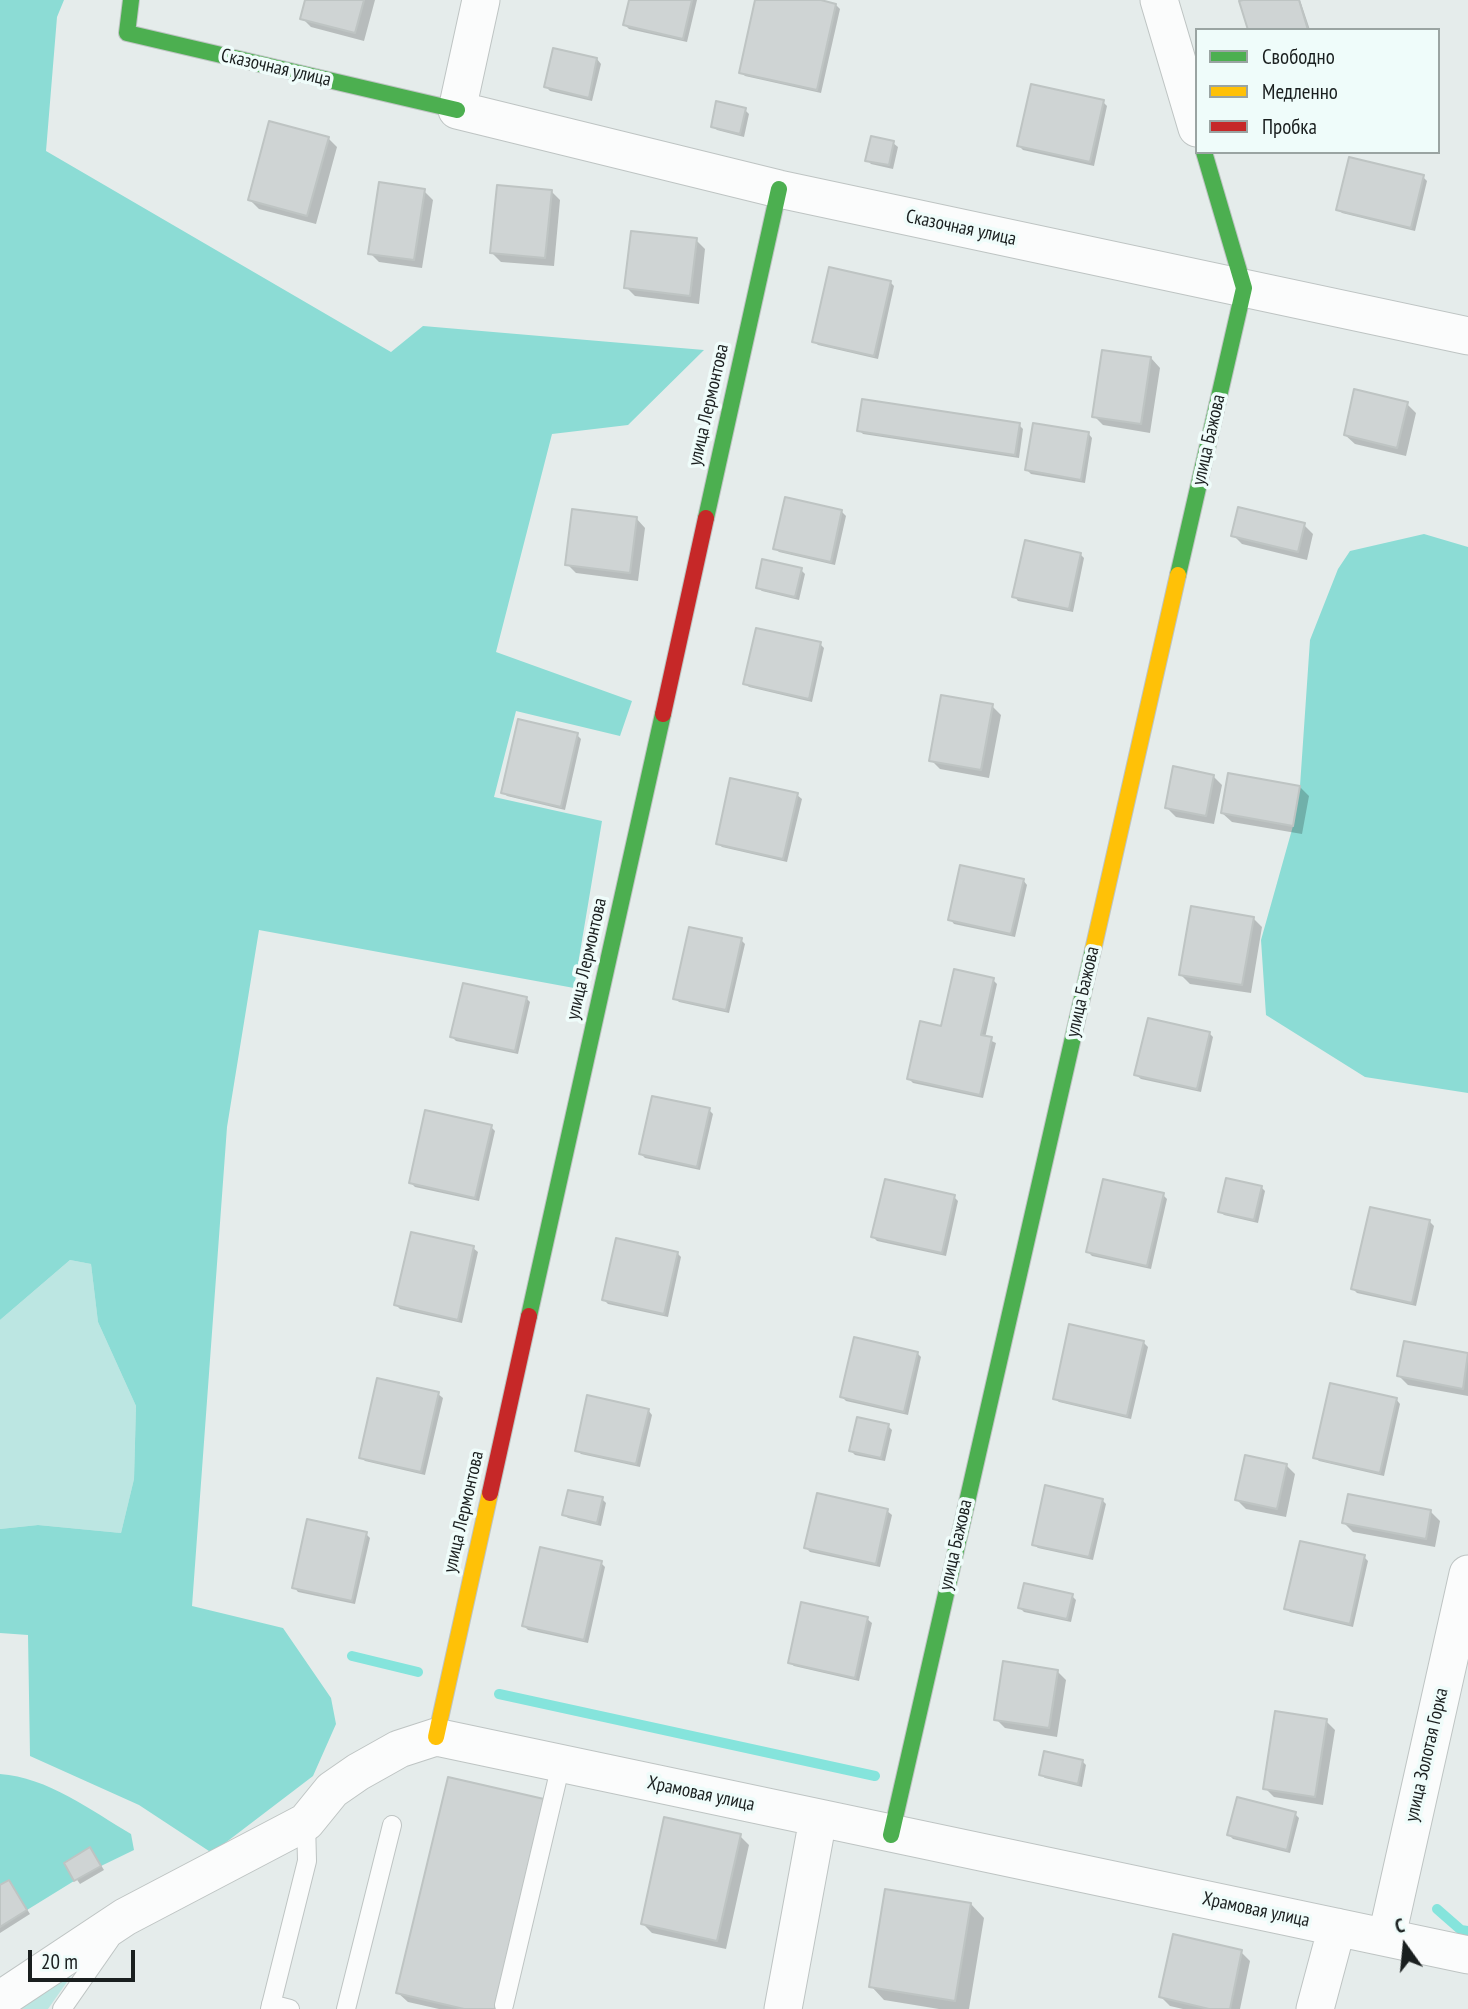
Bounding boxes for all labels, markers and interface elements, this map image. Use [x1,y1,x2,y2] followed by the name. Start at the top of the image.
[1195,28,1440,154] legend
[1262,43,1335,70] text: Свободно
[219,44,333,92] street label: Сказочная улица
[1262,78,1338,105] text: Медленно
[1262,113,1317,140] text: Пробка
[904,205,1018,251] street label: Сказочная улица
[684,342,734,468] street label: улица Лермонтова
[1187,392,1231,488] street label: улица Бажова
[562,896,612,1022] street label: улица Лермонтова
[1061,944,1105,1040] street label: улица Бажова
[439,1449,489,1575] street label: улица Лермонтова
[934,1497,978,1593] street label: улица Бажова
[1401,1686,1453,1824] street label: улица Золотая Горка
[645,1772,757,1816] street label: Храмовая улица
[1200,1888,1312,1932] street label: Храмовая улица
[1370,1911,1440,1981] north arrow
[1392,1913,1407,1938] text: С
[32,1936,138,1980] scale bar
[41,1948,78,1975] text: 20 m

